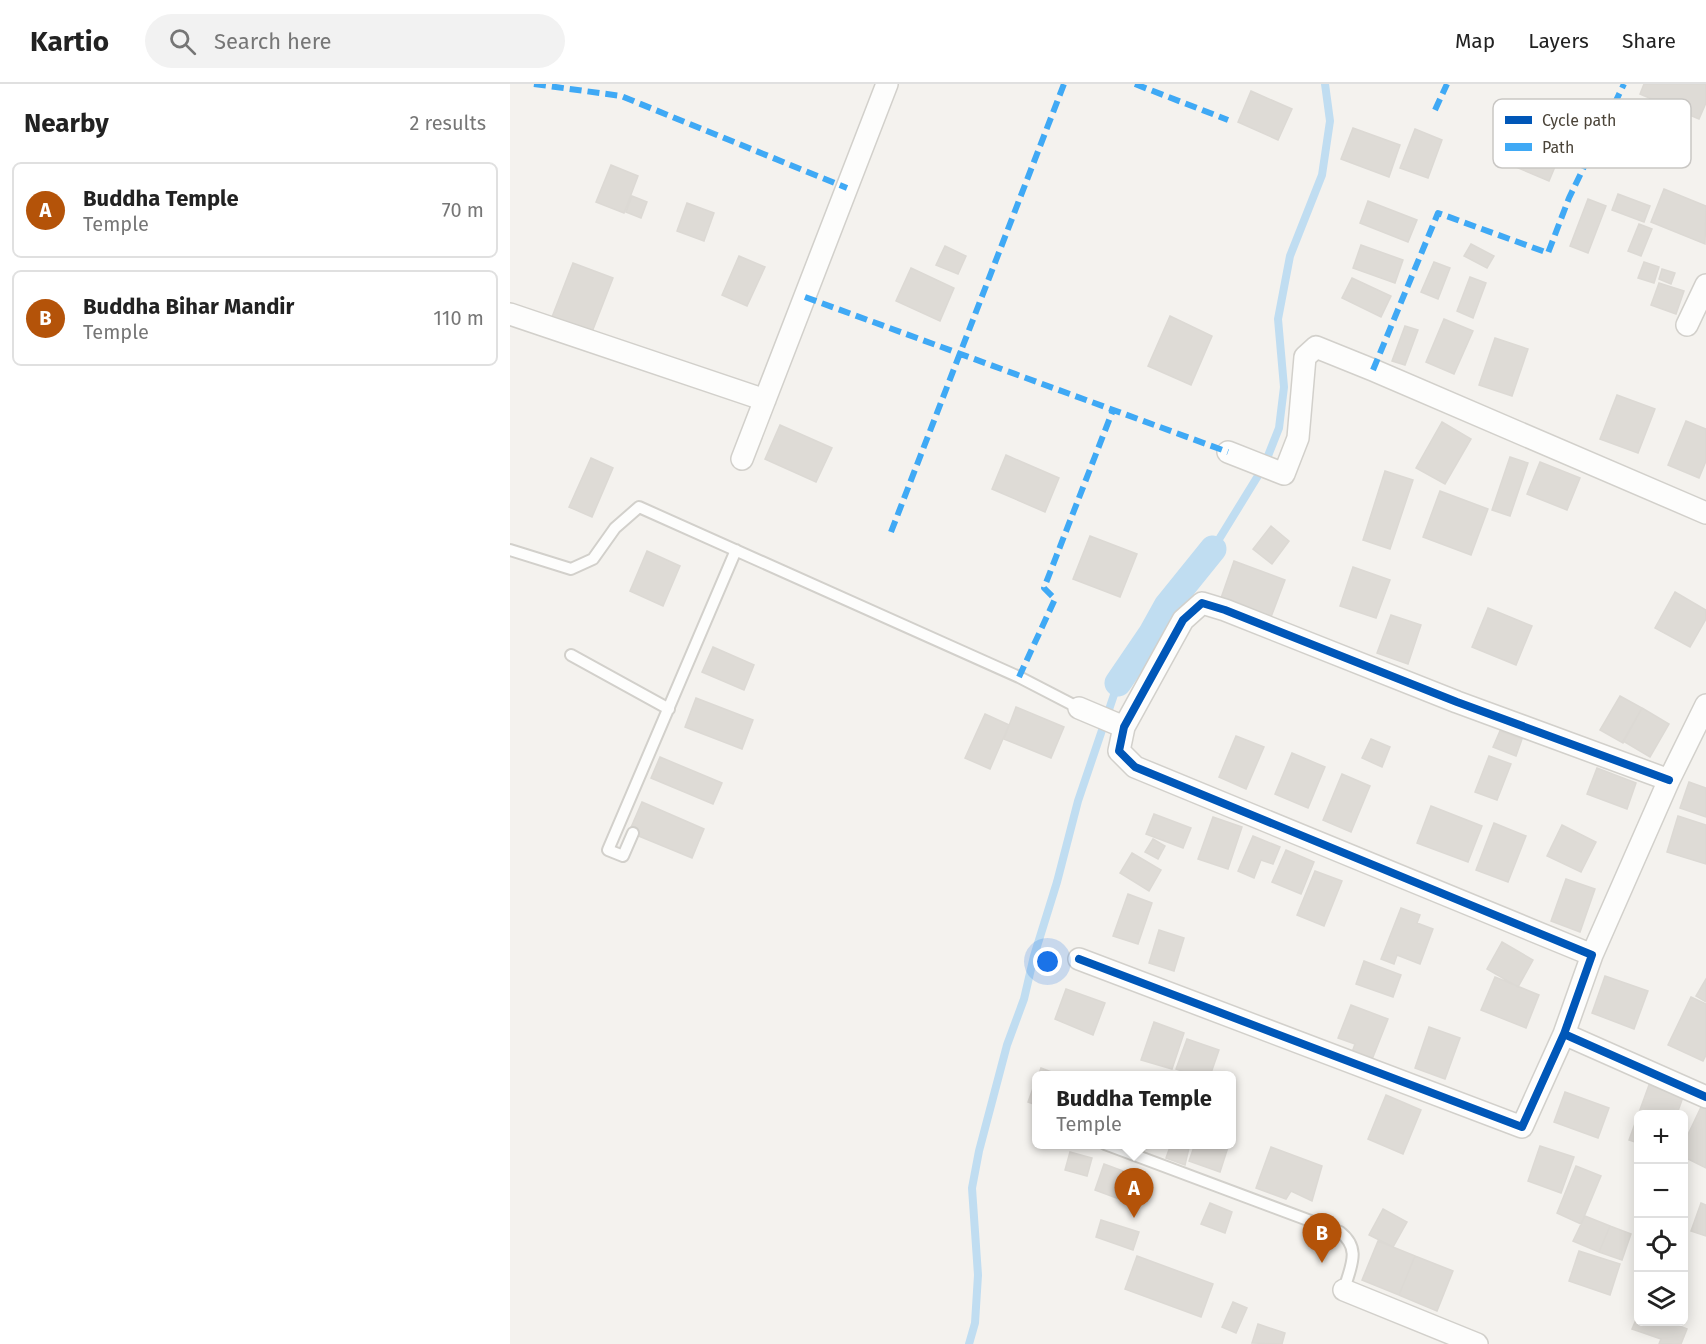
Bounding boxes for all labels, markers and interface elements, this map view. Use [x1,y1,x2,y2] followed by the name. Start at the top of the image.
[145,14,565,68] search box
[30,25,109,58] text: Kartio
[166,25,199,58] icon: search
[214,28,332,55] text: Search here
[1455,28,1495,54] text: Map
[1528,28,1589,54] text: Layers
[1622,28,1676,54] text: Share
[1493,99,1691,168] legend
[24,108,109,139] text: Nearby
[409,111,486,135] text: 2 results
[1542,111,1616,130] text: Cycle path
[1542,138,1574,157] text: Path
[83,185,239,212] text: Buddha Temple
[40,198,51,222] text: A
[442,198,484,222] text: 70 m
[83,212,149,236] text: Temple
[83,293,294,320] text: Buddha Bihar Mandir
[39,306,52,330] text: B
[433,306,484,330] text: 110 m
[83,320,149,344] text: Temple
[1033,947,1062,976] your location
[1032,1071,1236,1149] popup
[1056,1085,1212,1112] text: Buddha Temple
[1634,1110,1688,1326] map controls
[1634,1110,1688,1164] button: +
[1056,1112,1122,1136] text: Temple
[1634,1164,1688,1218] button: −
[1114,1168,1154,1218] pin: A
[1302,1214,1342,1263] pin: B
[1634,1218,1688,1272] button: locate
[1634,1272,1688,1326] button: layers

